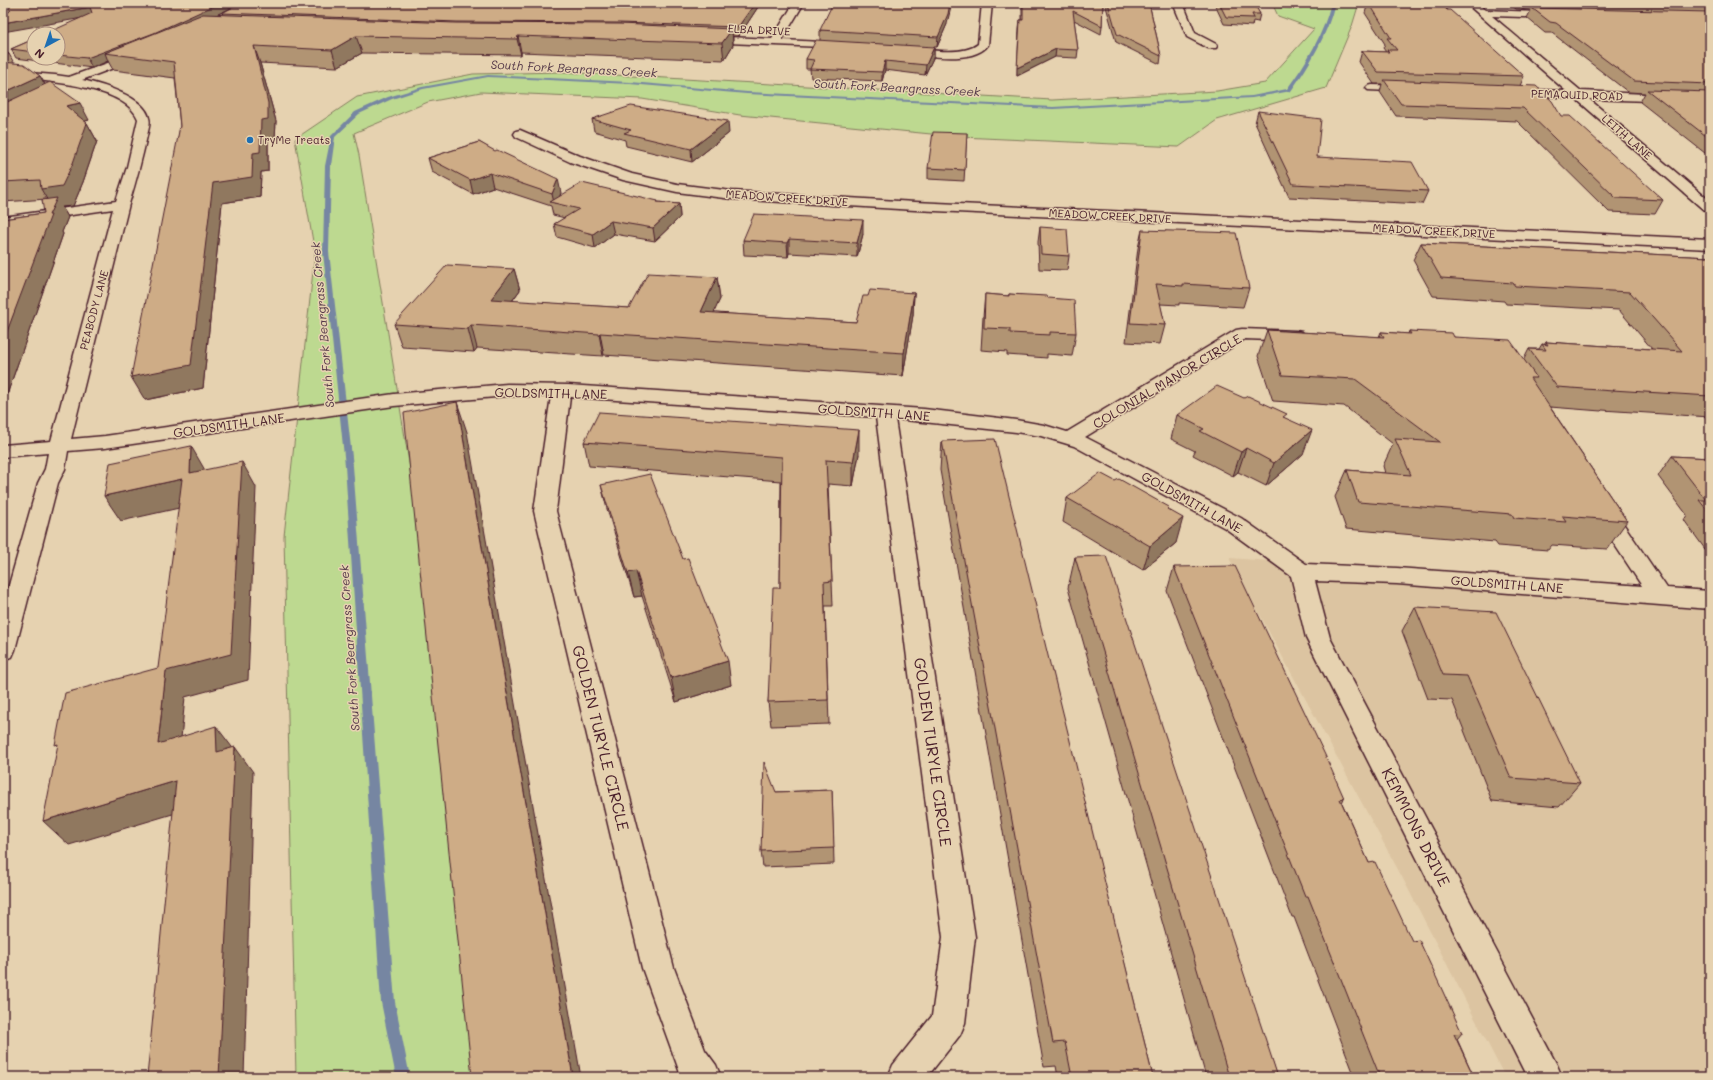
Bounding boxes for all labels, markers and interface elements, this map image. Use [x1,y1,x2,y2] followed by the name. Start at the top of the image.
[727,20,791,39] street label: ELBA DRIVE
[26,26,66,66] north arrow
[31,46,47,62] text: N
[490,56,658,80] water label: South Fork Beargrass Creek
[813,75,981,99] water label: South Fork Beargrass Creek
[1531,85,1623,104] street label: PEMAQUID ROAD
[1599,111,1656,163] street label: LEITH LANE
[258,132,330,147] place label: TryMe Treats
[245,135,255,145] marker: TryMe Treats
[725,186,849,209] street label: MEADOW CREEK DRIVE
[1048,205,1172,226] street label: MEADOW CREEK DRIVE
[1372,220,1496,241] street label: MEADOW CREEK DRIVE
[307,241,337,409] water label: South Fork Beargrass Creek
[76,268,111,352] street label: PEABODY LANE
[1089,329,1244,432] street label: COLONIAL MANOR CIRCLE
[495,383,607,402] street label: GOLDSMITH LANE
[817,399,931,424] street label: GOLDSMITH LANE
[172,408,286,441] street label: GOLDSMITH LANE
[1139,467,1246,536] street label: GOLDSMITH LANE
[335,564,363,732] water label: South Fork Beargrass Creek
[1450,571,1564,596] street label: GOLDSMITH LANE
[568,643,635,833] street label: GOLDEN TURYLE CIRCLE
[910,656,957,848] street label: GOLDEN TURYLE CIRCLE
[1377,764,1455,890] street label: KEMMONS DRIVE

